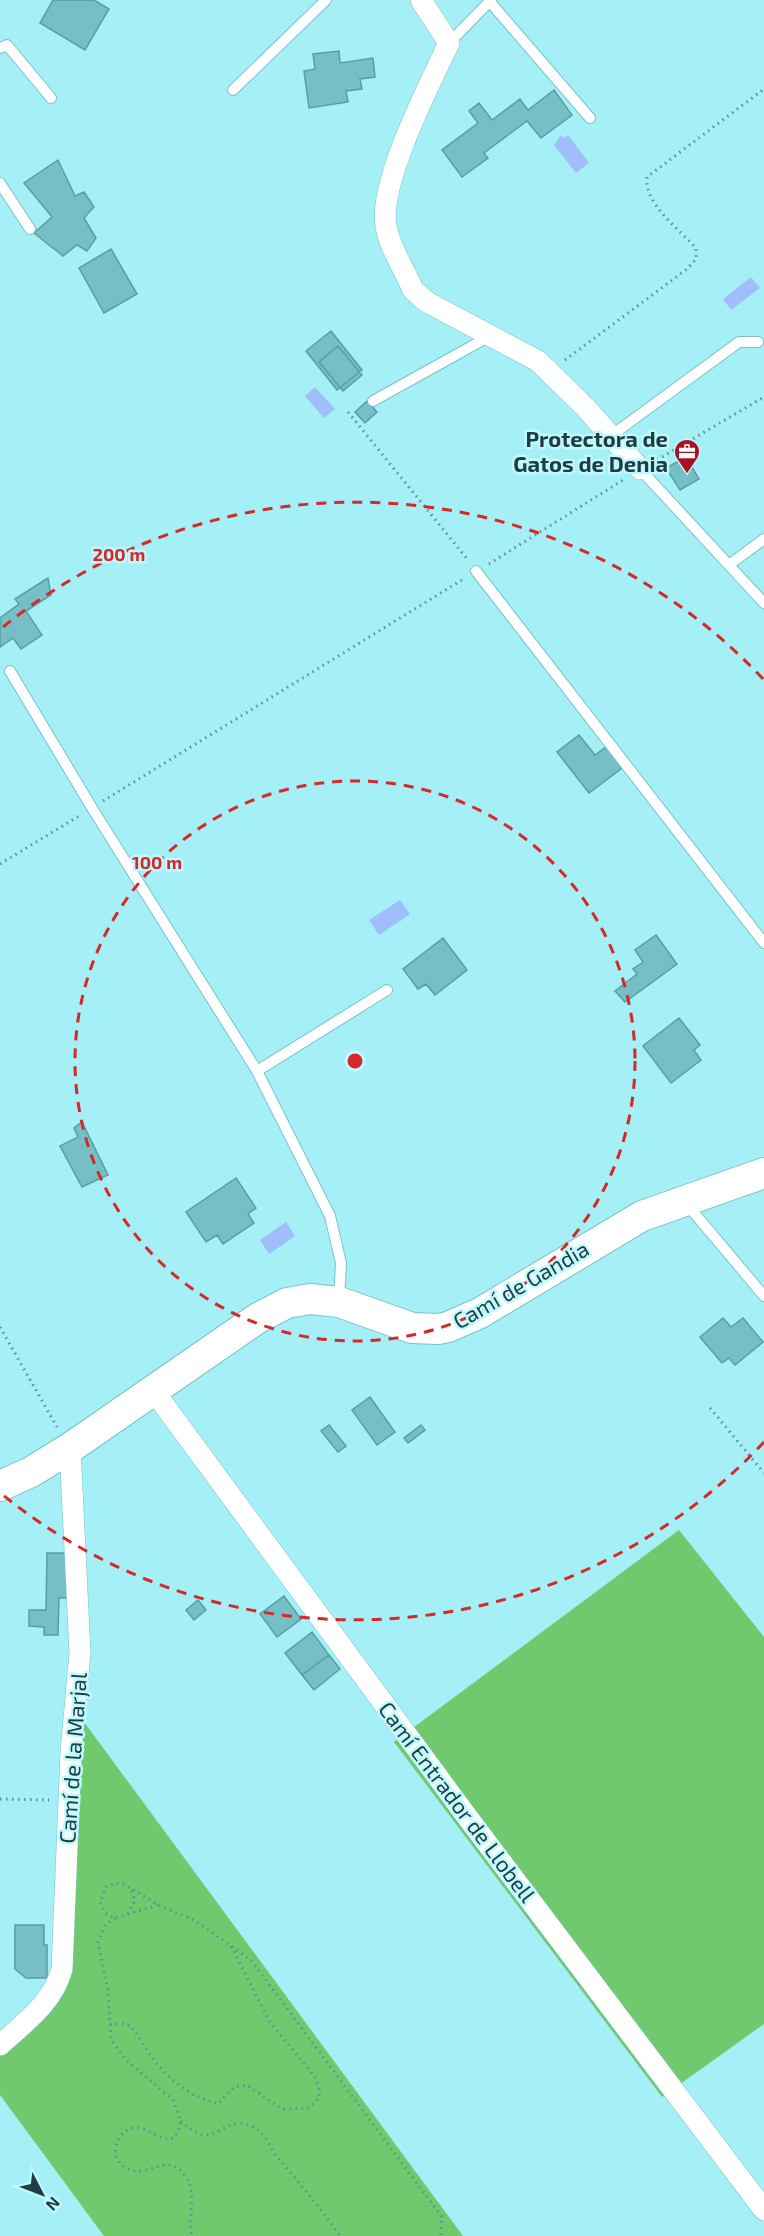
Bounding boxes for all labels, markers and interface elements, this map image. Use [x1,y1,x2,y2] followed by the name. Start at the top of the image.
[513,425,668,476] place label: Protectora de Gatos de Denia
[672,437,702,475] office icon: Protectora de Gatos de Denia
[93,543,145,565] text: 200 m
[132,851,182,873] text: 100 m
[345,1051,365,1071] centre of rings
[448,1235,593,1333] street label: Camí de Gandia
[53,1671,92,1844] street label: Camí de la Marjal
[374,1696,542,1907] street label: Camí Entrador de Llobell
[12,2164,72,2224] north arrow
[43,2194,64,2215] text: N

